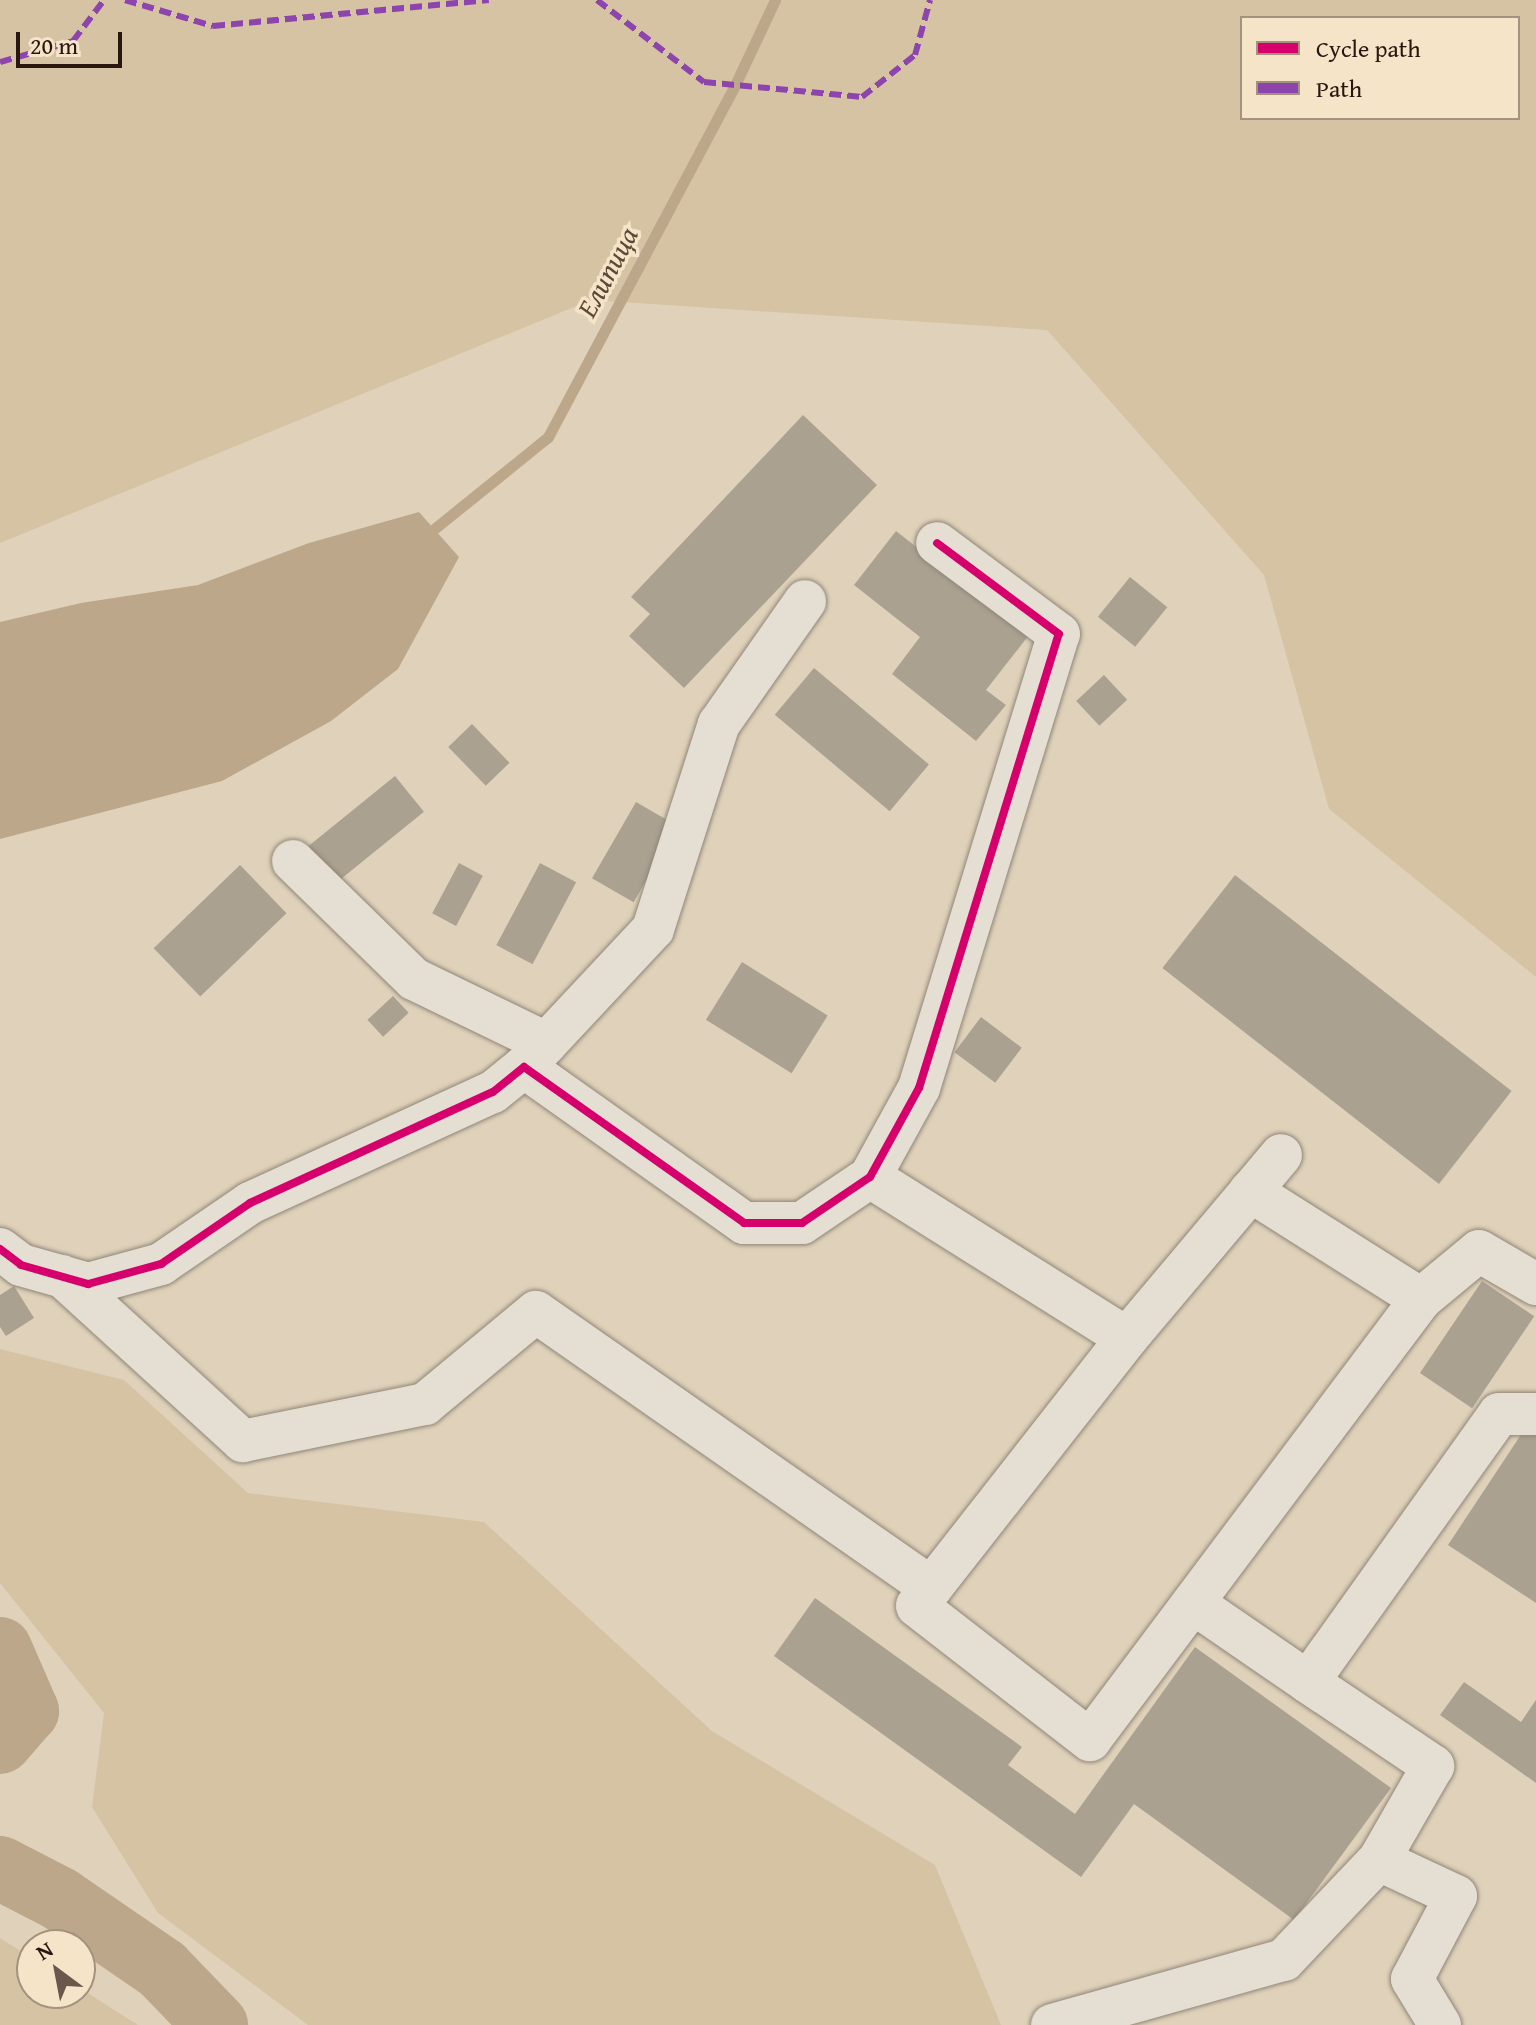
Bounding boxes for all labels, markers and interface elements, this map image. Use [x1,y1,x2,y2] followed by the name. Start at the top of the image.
[20,16,126,66] scale bar
[1240,16,1520,120] legend
[30,28,78,63] text: 20 m
[1316,31,1421,66] text: Cycle path
[1316,71,1362,106] text: Path
[569,221,645,323] water label: Елипица
[16,1929,96,2009] north arrow
[30,1933,59,1968] text: N

